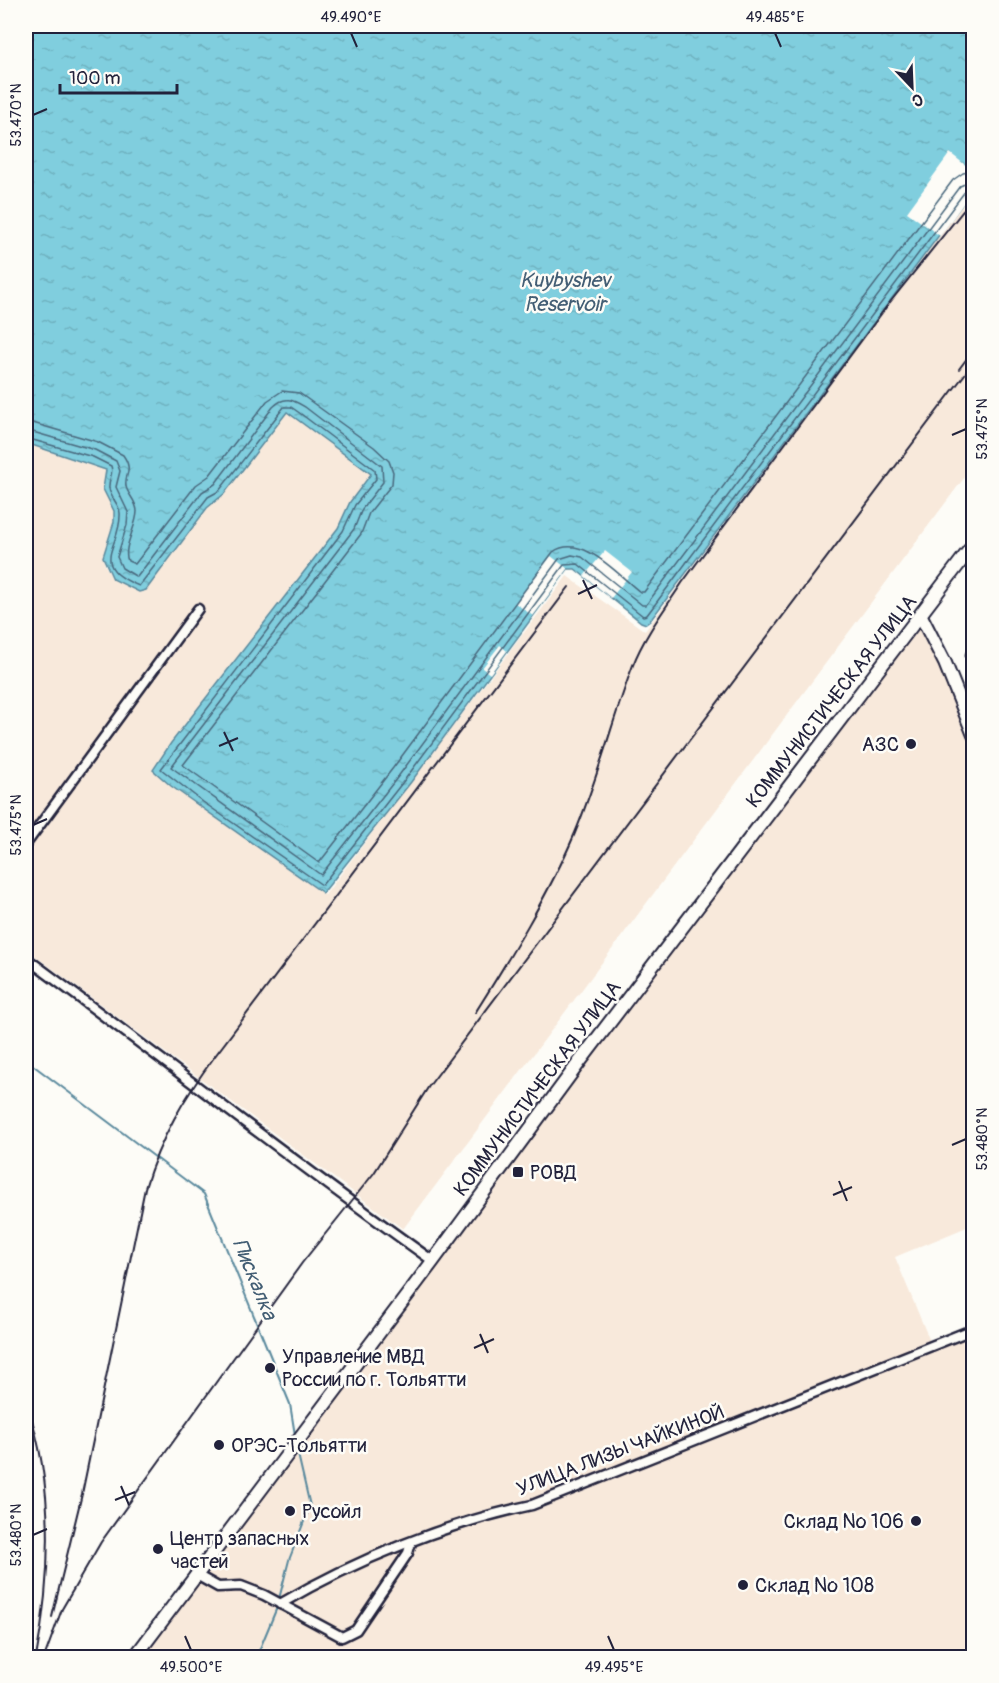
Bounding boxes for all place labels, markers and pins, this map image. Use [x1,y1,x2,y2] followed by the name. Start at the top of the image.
[862,732,899,757] place label: АЗС
[904,737,918,751] marker: АЗС
[530,1160,577,1185] place label: РОВД
[511,1165,525,1179] marker: РОВД
[282,1344,466,1392] place label: Управление МВД России по г. Тольятти
[263,1361,277,1375] marker: Управление МВД России по г. Тольятти
[231,1433,366,1458] place label: ОРЭС-Тольятти
[212,1438,226,1452] marker: ОРЭС-Тольятти
[302,1499,362,1524] place label: Русойл
[283,1504,297,1518] marker: Русойл
[783,1509,904,1534] place label: Склад № 106
[909,1514,923,1528] marker: Склад № 106
[170,1526,309,1574] place label: Центр запасных частей
[151,1542,165,1556] marker: Центр запасных частей
[755,1573,874,1598] place label: Склад № 108
[736,1578,750,1592] marker: Склад № 108

